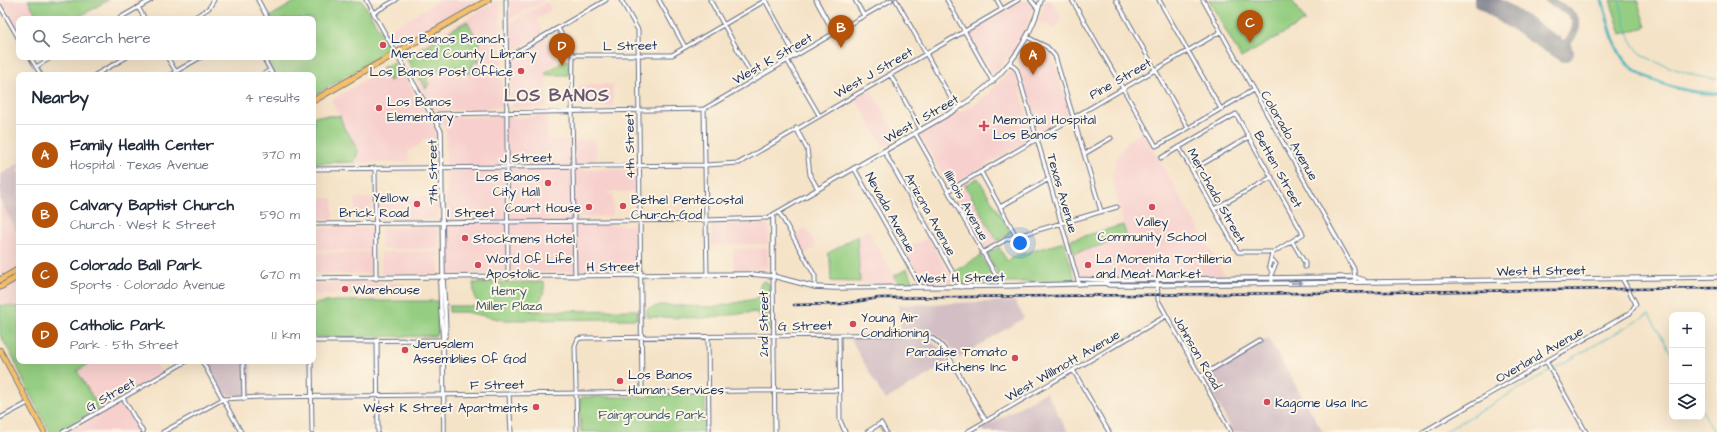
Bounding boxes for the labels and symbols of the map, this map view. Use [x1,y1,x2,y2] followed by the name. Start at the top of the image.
[1237,10,1263,43] pin: C
[828,15,854,48] pin: B
[729,28,816,89] street label: West K Street
[391,30,537,64] place label: Los Banos Branch Merced County Library
[549,33,575,66] pin: D
[603,37,658,55] street label: L Street
[378,40,388,50] marker: Los Banos Branch Merced County Library
[1020,42,1046,75] pin: A
[831,43,917,103] street label: West J Street
[1086,53,1156,104] street label: Pine Street
[370,63,513,81] place label: Los Banos Post Office
[516,66,526,76] marker: Los Banos Post Office
[504,84,610,108] district label: LOS BANOS
[1256,87,1322,184] street label: Colorado Avenue
[881,90,963,148] street label: West I Street
[387,93,454,127] place label: Los Banos Elementary
[374,103,384,113] marker: Los Banos Elementary
[993,111,1096,144] place label: Memorial Hospital Los Banos
[620,112,640,179] street label: 4th Street
[978,120,990,132] marker: Memorial Hospital Los Banos
[1249,128,1307,212] street label: Betten Street
[423,139,443,205] street label: 7th Street
[1183,145,1250,247] street label: Merchado Street
[500,149,553,167] street label: J Street
[1042,151,1082,235] street label: Texas Avenue
[939,167,993,244] street label: Illinois Avenue
[476,168,540,202] place label: Los Banos City Hall
[861,169,920,256] street label: Nevada Avenue
[900,170,960,259] street label: Arizona Avenue
[543,178,553,188] marker: Los Banos City Hall
[339,189,409,222] place label: Yellow Brick Road
[631,191,743,224] place label: Bethel Pentecostal Church-God
[412,199,422,209] marker: Yellow Brick Road
[505,199,581,217] place label: Court House
[618,201,628,211] marker: Bethel Pentecostal Church-God
[584,202,594,212] marker: Court House
[1147,202,1157,212] marker: Valley Community School
[447,204,495,222] street label: I Street
[1097,213,1207,247] place label: Valley Community School
[473,230,575,248] place label: Stockmens Hotel
[460,233,470,243] marker: Stockmens Hotel
[1010,233,1030,253] your location
[486,250,572,283] place label: Word Of Life Apostolic
[1096,250,1232,283] place label: La Morenita Tortilleria and Meat Market
[586,258,641,276] street label: H Street
[473,260,483,270] marker: Word Of Life Apostolic
[1083,260,1093,270] marker: La Morenita Tortilleria and Meat Market
[1496,261,1587,281] street label: West H Street
[915,268,1006,288] street label: West H Street
[1291,280,1304,286] one-way arrow
[353,281,420,299] place label: Warehouse
[476,282,542,315] park label: Henry Miller Plaza
[340,284,350,294] marker: Warehouse
[755,290,773,357] street label: 2nd Street
[861,309,929,343] place label: Young Air Conditioning
[1169,312,1226,393] street label: Johnson Road
[778,317,833,335] street label: G Street
[848,319,858,329] marker: Young Air Conditioning
[1492,322,1587,387] street label: Overland Avenue
[1002,326,1123,406] street label: West Willmott Avenue
[413,335,527,368] place label: Jerusalem Assemblies Of God
[906,343,1008,376] place label: Paradise Tomato Kitchens Inc
[400,345,410,355] marker: Jerusalem Assemblies Of God
[1010,353,1020,363] marker: Paradise Tomato Kitchens Inc
[628,366,724,399] place label: Los Banos Human Services
[82,373,139,416] street label: G Street
[470,376,525,394] street label: F Street
[615,376,625,386] marker: Los Banos Human Services
[1275,394,1368,413] place label: Kagome Usa Inc
[1262,397,1272,407] marker: Kagome Usa Inc
[363,399,528,417] place label: West K Street Apartments
[531,402,541,412] marker: West K Street Apartments
[598,406,706,425] park label: Fairgrounds Park

